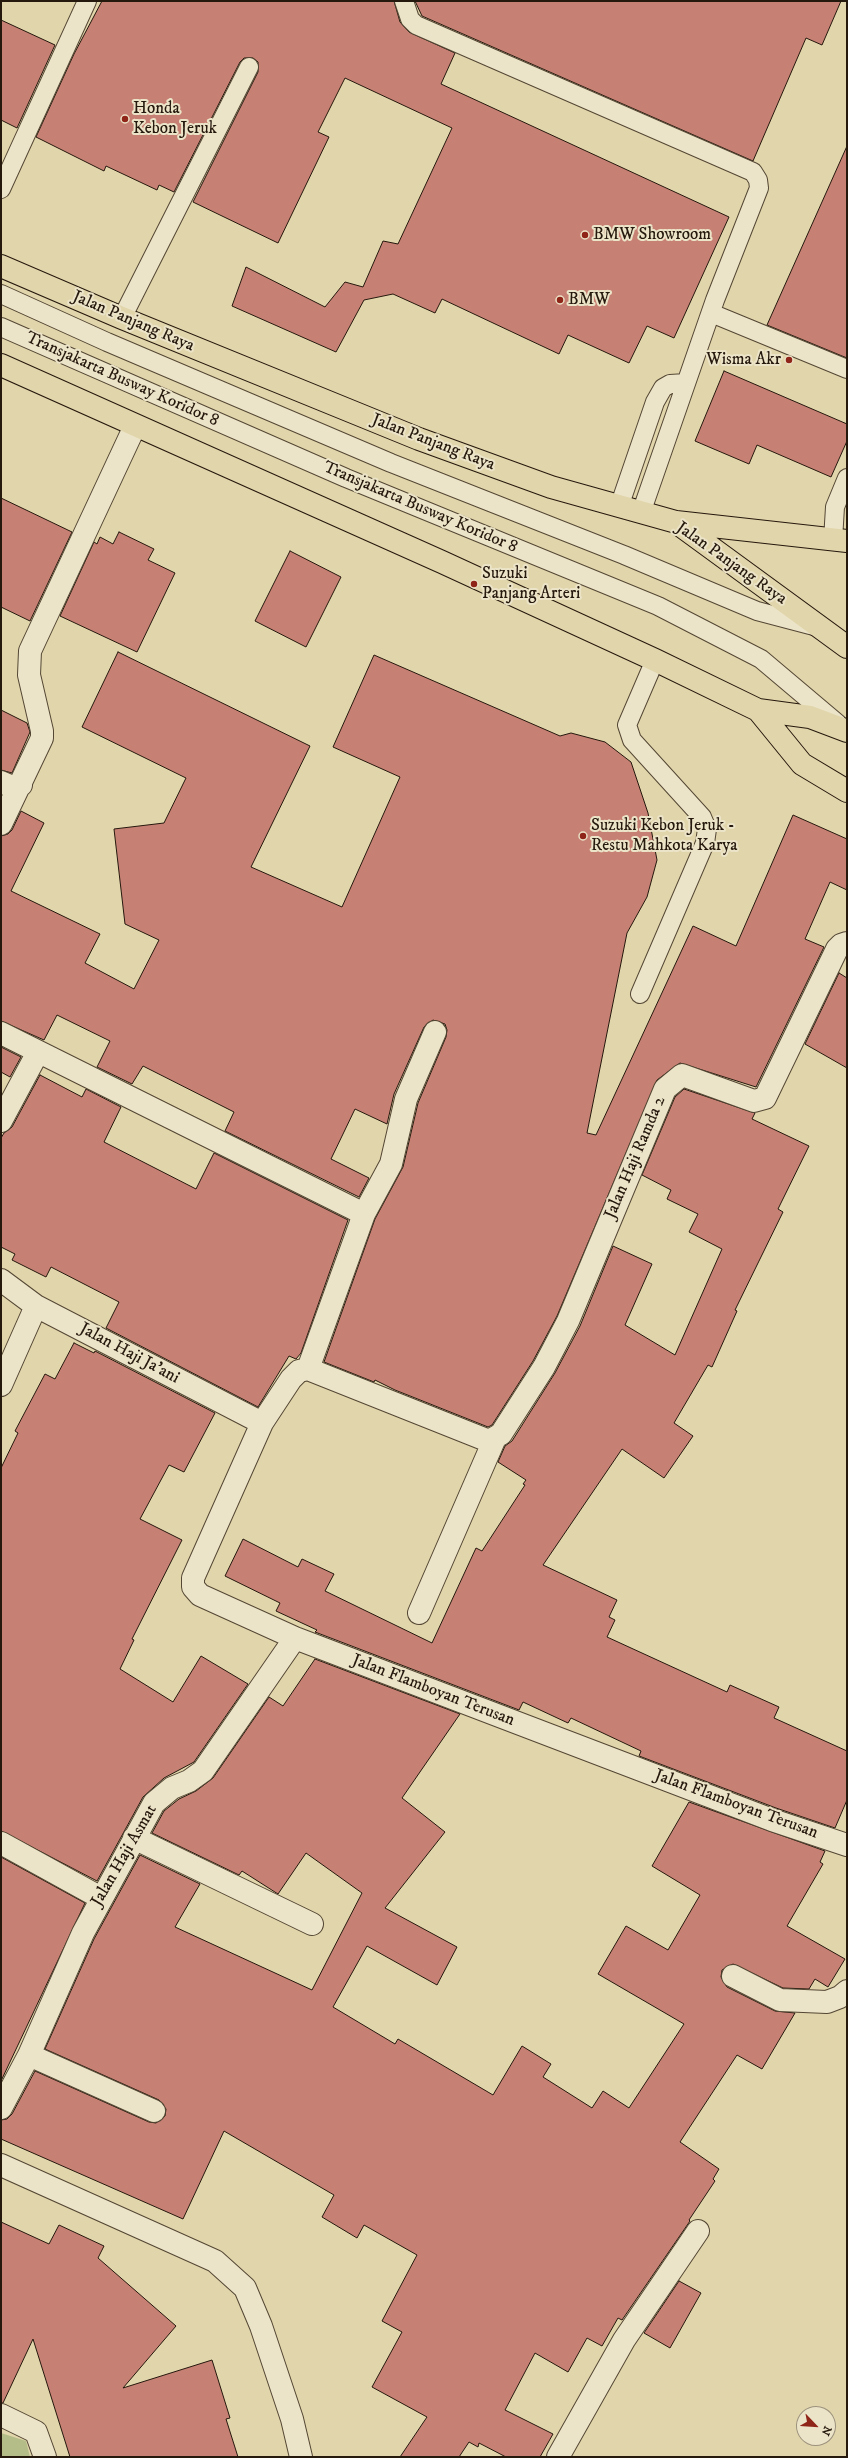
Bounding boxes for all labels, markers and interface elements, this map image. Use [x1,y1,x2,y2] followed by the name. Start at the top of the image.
[133,99,217,139] place label: Honda Kebon Jeruk
[120,114,130,124] marker: Honda Kebon Jeruk
[593,225,711,245] place label: BMW Showroom
[580,230,590,240] marker: BMW Showroom
[69,287,197,357] street label: Jalan Panjang Raya
[568,290,610,310] place label: BMW
[555,295,565,305] marker: BMW
[22,328,222,432] street label: Transjakarta Busway Koridor 8
[706,350,781,370] place label: Wisma Akr
[784,355,794,365] marker: Wisma Akr
[369,410,497,476] street label: Jalan Panjang Raya
[320,458,520,558] street label: Transjakarta Busway Koridor 8
[672,518,790,610] street label: Jalan Panjang Raya
[482,564,580,604] place label: Suzuki Panjang Arteri
[469,579,479,589] marker: Suzuki Panjang Arteri
[591,816,738,856] place label: Suzuki Kebon Jeruk - Restu Mahkota Karya
[578,831,588,841] marker: Suzuki Kebon Jeruk - Restu Mahkota Karya
[601,1094,671,1222] street label: Jalan Haji Ramda 2
[76,1319,182,1389] street label: Jalan Haji Ja'ani
[349,1651,517,1731] street label: Jalan Flamboyan Terusan
[651,1766,821,1844] street label: Jalan Flamboyan Terusan
[88,1802,162,1910] street label: Jalan Haji Asmat
[796,2406,836,2446] north arrow
[818,2424,834,2438] text: N

